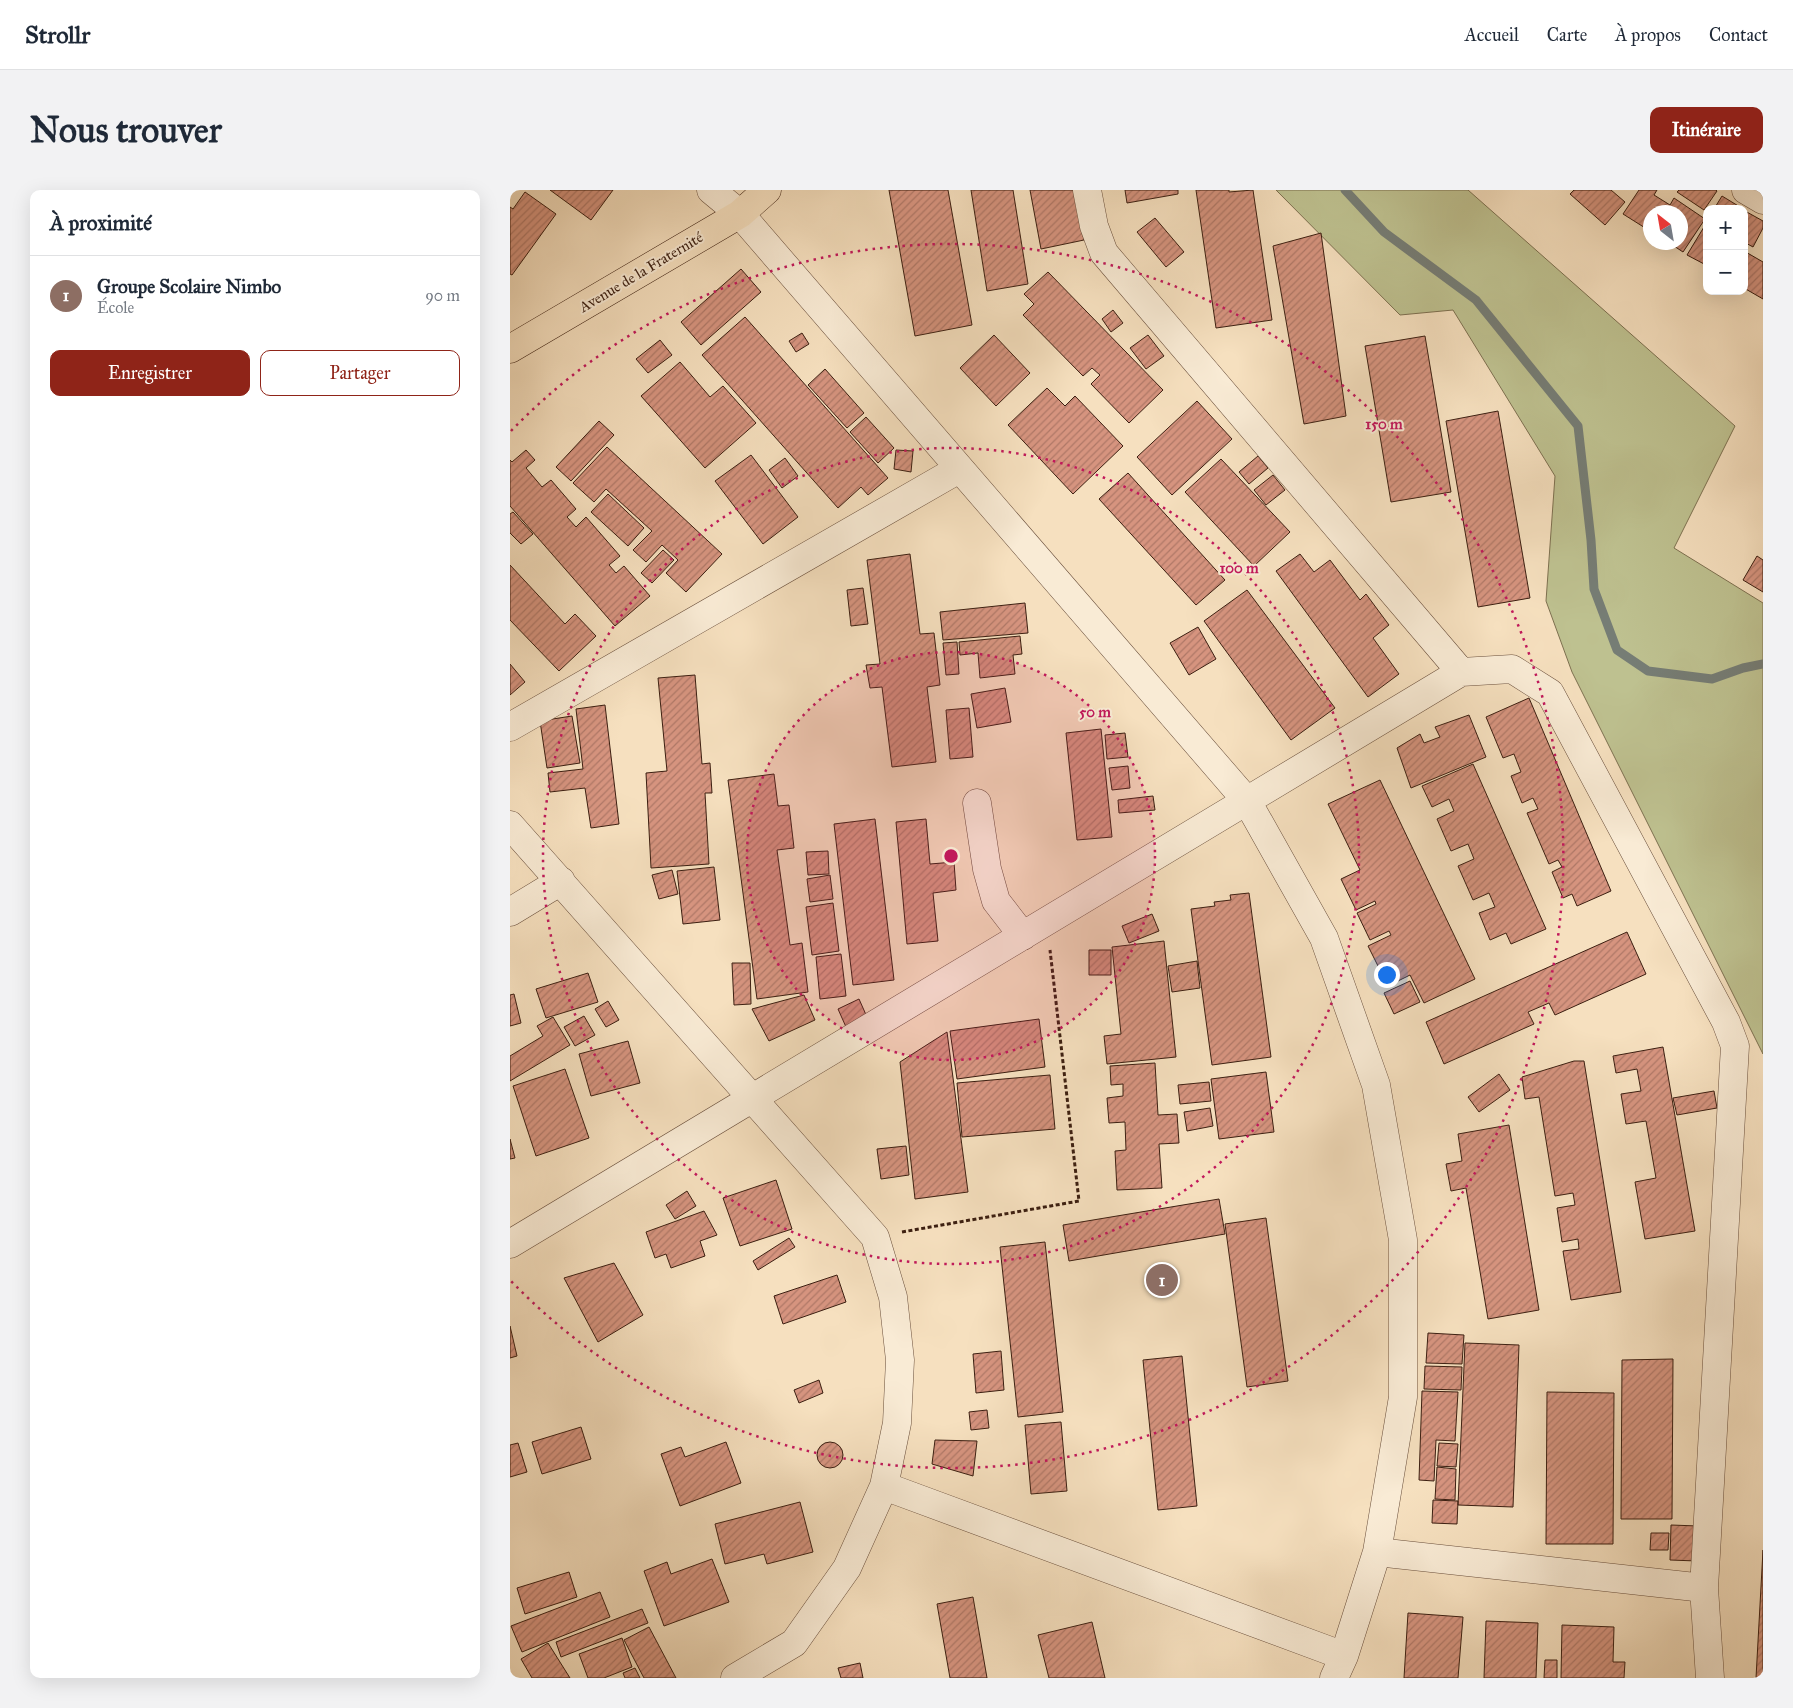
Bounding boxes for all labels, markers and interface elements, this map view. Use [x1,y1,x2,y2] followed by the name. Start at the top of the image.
[25,20,90,50] text: Strollr
[1465,24,1519,46] text: Accueil
[1547,24,1587,46] text: Carte
[1615,24,1681,46] text: À propos
[1709,24,1768,46] text: Contact
[1650,107,1763,153] button: Itinéraire
[30,109,222,152] text: Nous trouver
[1643,205,1688,250] north arrow
[1703,205,1748,295] map controls
[1703,205,1748,250] button: +
[50,210,152,236] text: À proximité
[575,228,707,317] street label: Avenue de la Fraternité
[1703,250,1748,295] button: −
[97,275,281,298] text: Groupe Scolaire Nimbo
[63,286,69,305] text: 1
[425,286,460,305] text: 90 m
[97,298,134,317] text: École
[50,350,250,396] button: Enregistrer
[260,350,460,396] button: Partager
[1365,415,1403,433] text: 150 m
[1219,559,1259,577] text: 100 m
[1079,703,1111,721] text: 50 m
[942,847,960,865] centre of rings
[1374,962,1400,988] your location
[1146,1261,1178,1299] pin: 1

